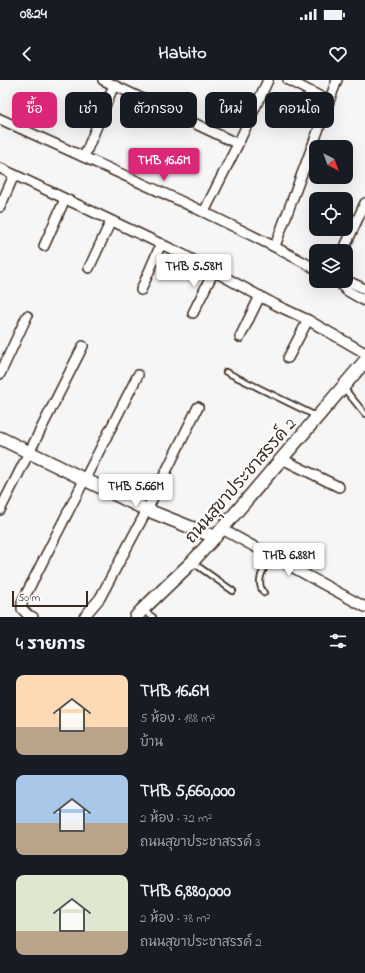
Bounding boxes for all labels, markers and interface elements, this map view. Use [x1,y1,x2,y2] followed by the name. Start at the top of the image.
[20,3,47,25] text: 08:24
[158,41,207,67] text: Habito
[16,43,38,65] icon: back
[327,43,349,65] icon: heart
[12,92,57,128] chip: ซื้อ
[65,92,112,128] chip: เช่า
[120,92,197,128] chip: ตัวกรอง
[205,92,257,128] chip: ใหม่
[265,92,334,128] chip: คอนโด
[309,140,353,184] north arrow
[309,140,353,288] map controls
[118,148,210,182] pin: THB 16.6M
[137,151,191,170] text: THB 16.6M
[309,192,353,236] button: locate
[309,244,353,288] button: layers
[148,254,240,288] pin: THB 5.58M
[165,257,223,276] text: THB 5.58M
[179,413,303,549] street label: ถนนสุขาประชาสรรค์ 2
[90,474,182,508] pin: THB 5.66M
[108,477,164,496] text: THB 5.66M
[243,543,335,577] pin: THB 6.88M
[262,546,316,565] text: THB 6.88M
[12,589,88,608] scale bar
[18,590,40,606] text: 50 m
[327,630,349,652] icon: filters
[16,632,85,657] text: 4 รายการ
[140,679,209,704] text: THB 16.6M
[48,691,96,739] icon: home
[140,709,215,728] text: 5 ห้อง · 188 m²
[140,733,163,752] text: บ้าน
[140,779,235,804] text: THB 5,660,000
[48,791,96,839] icon: home
[140,809,212,828] text: 2 ห้อง · 72 m²
[140,833,261,852] text: ถนนสุขาประชาสรรค์ 3
[140,879,231,904] text: THB 6,880,000
[48,891,96,939] icon: home
[140,909,210,928] text: 2 ห้อง · 78 m²
[140,933,262,952] text: ถนนสุขาประชาสรรค์ 2

